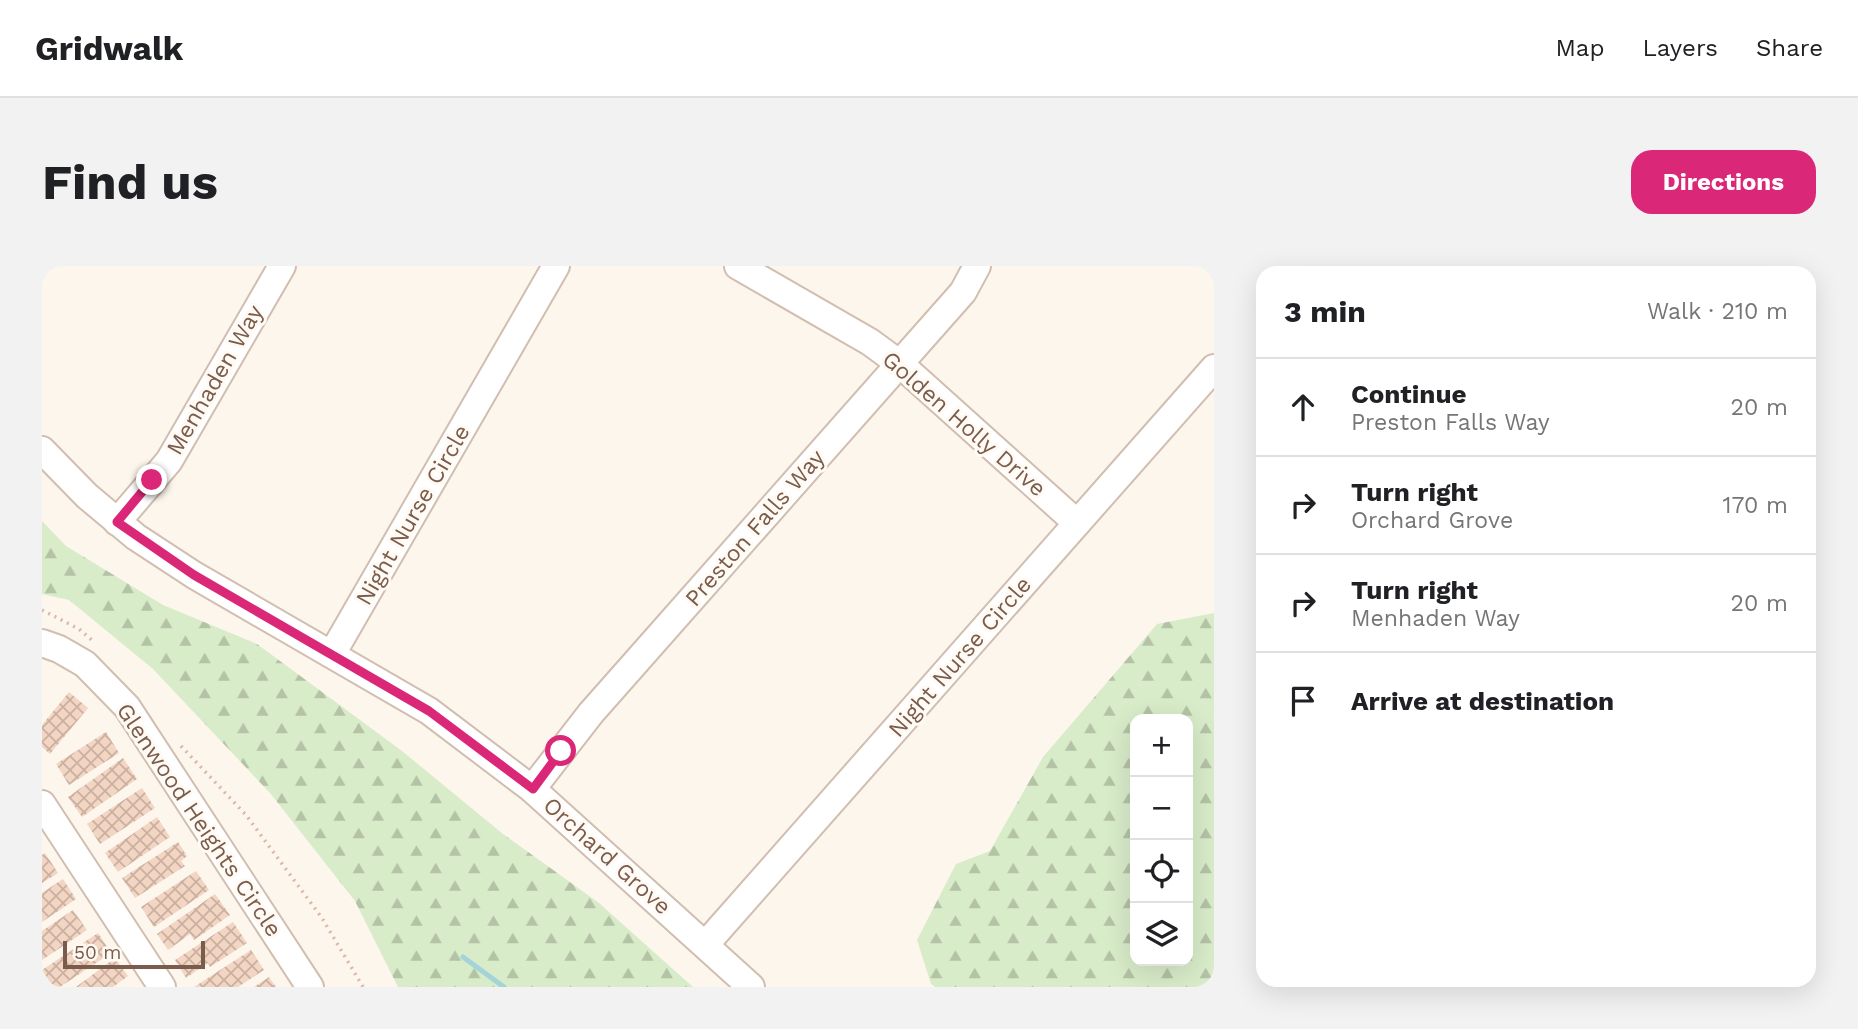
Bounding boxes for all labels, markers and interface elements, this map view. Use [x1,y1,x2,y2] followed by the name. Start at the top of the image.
[35,29,183,68] text: Gridwalk
[1556,34,1604,62] text: Map
[1642,34,1718,62] text: Layers
[1756,34,1823,62] text: Share
[1631,150,1816,214] button: Directions
[42,153,218,211] text: Find us
[1284,294,1366,329] text: 3 min
[1647,298,1788,325] text: Walk · 210 m
[161,300,269,460] street label: Menhaden Way
[877,346,1051,502] street label: Golden Holly Drive
[1351,379,1467,409] text: Continue
[1284,388,1322,426] icon: ahead
[1731,394,1788,421] text: 20 m
[1351,409,1550,436] text: Preston Falls Way
[350,420,476,610] street label: Night Nurse Circle
[680,444,830,612] street label: Preston Falls Way
[136,464,167,495] route end
[1351,477,1478,507] text: Turn right
[1284,486,1322,524] icon: right
[1723,492,1788,519] text: 170 m
[1351,507,1513,534] text: Orchard Grove
[883,571,1037,743] street label: Night Nurse Circle
[1351,575,1478,605] text: Turn right
[1284,584,1322,622] icon: right
[1731,590,1788,617] text: 20 m
[1351,605,1520,632] text: Menhaden Way
[1284,682,1322,720] icon: arrive
[1351,686,1614,716] text: Arrive at destination
[111,698,287,942] street label: Glenwood Heights Circle
[1130,714,1193,966] map controls
[1130,714,1193,777] button: +
[545,735,576,766] route start
[1130,777,1193,840] button: −
[538,792,676,920] street label: Orchard Grove
[1130,840,1193,903] button: locate
[1130,903,1193,966] button: layers
[63,938,205,970] scale bar
[74,941,121,964] text: 50 m

